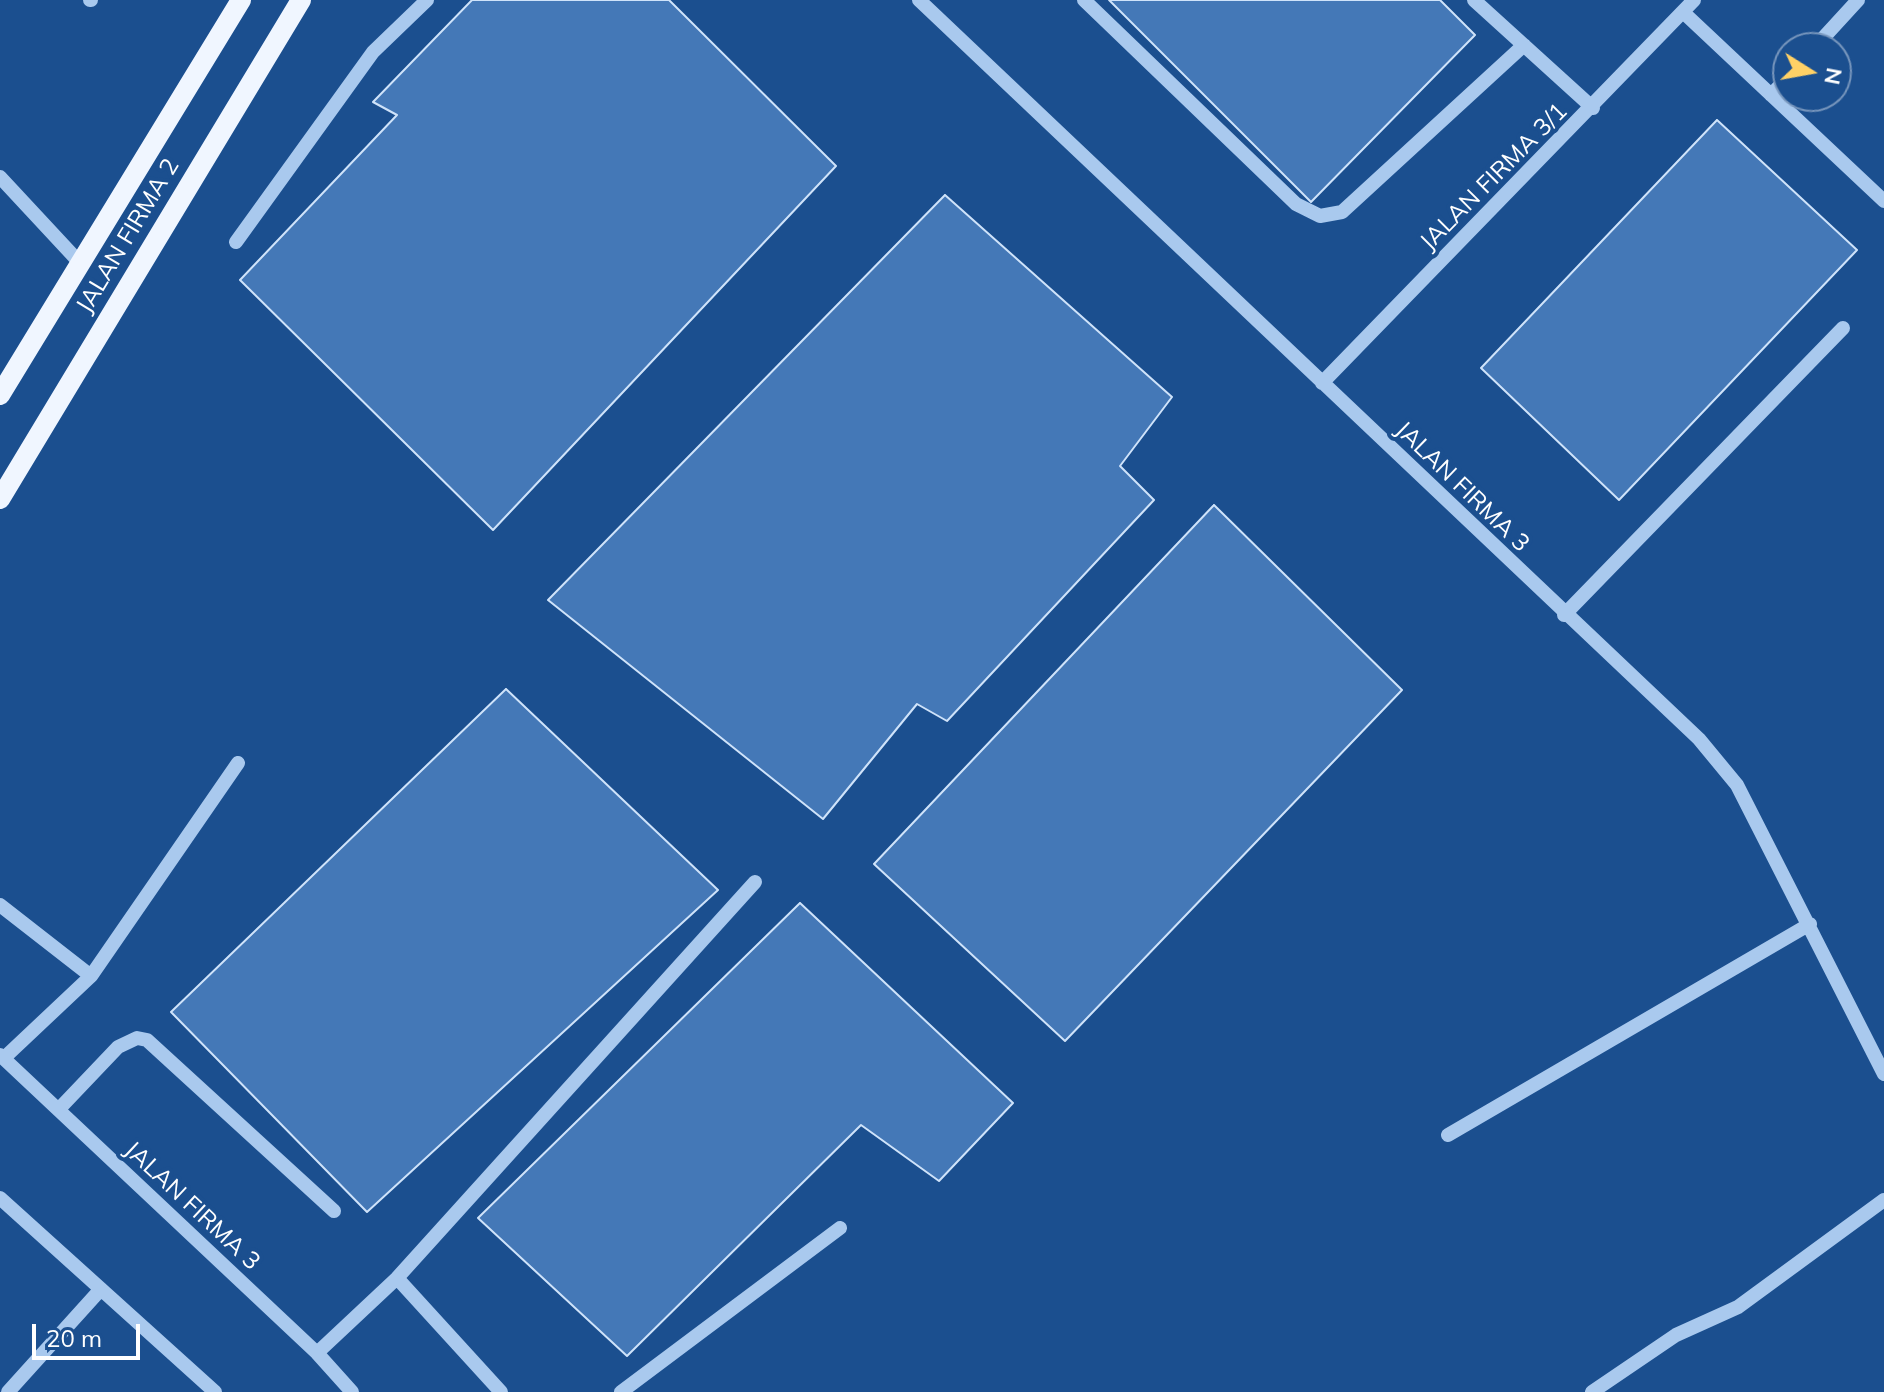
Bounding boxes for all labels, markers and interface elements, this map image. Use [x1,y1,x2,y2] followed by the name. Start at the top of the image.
[1772,32,1852,112] north arrow
[1818,65,1849,87] text: N
[1414,97,1574,257] street label: JALAN FIRMA 3/1
[71,154,185,318] street label: JALAN FIRMA 2
[1389,416,1535,558] street label: JALAN FIRMA 3
[118,1136,266,1276] street label: JALAN FIRMA 3
[36,1308,144,1358] scale bar
[46,1323,102,1353] text: 20 m

